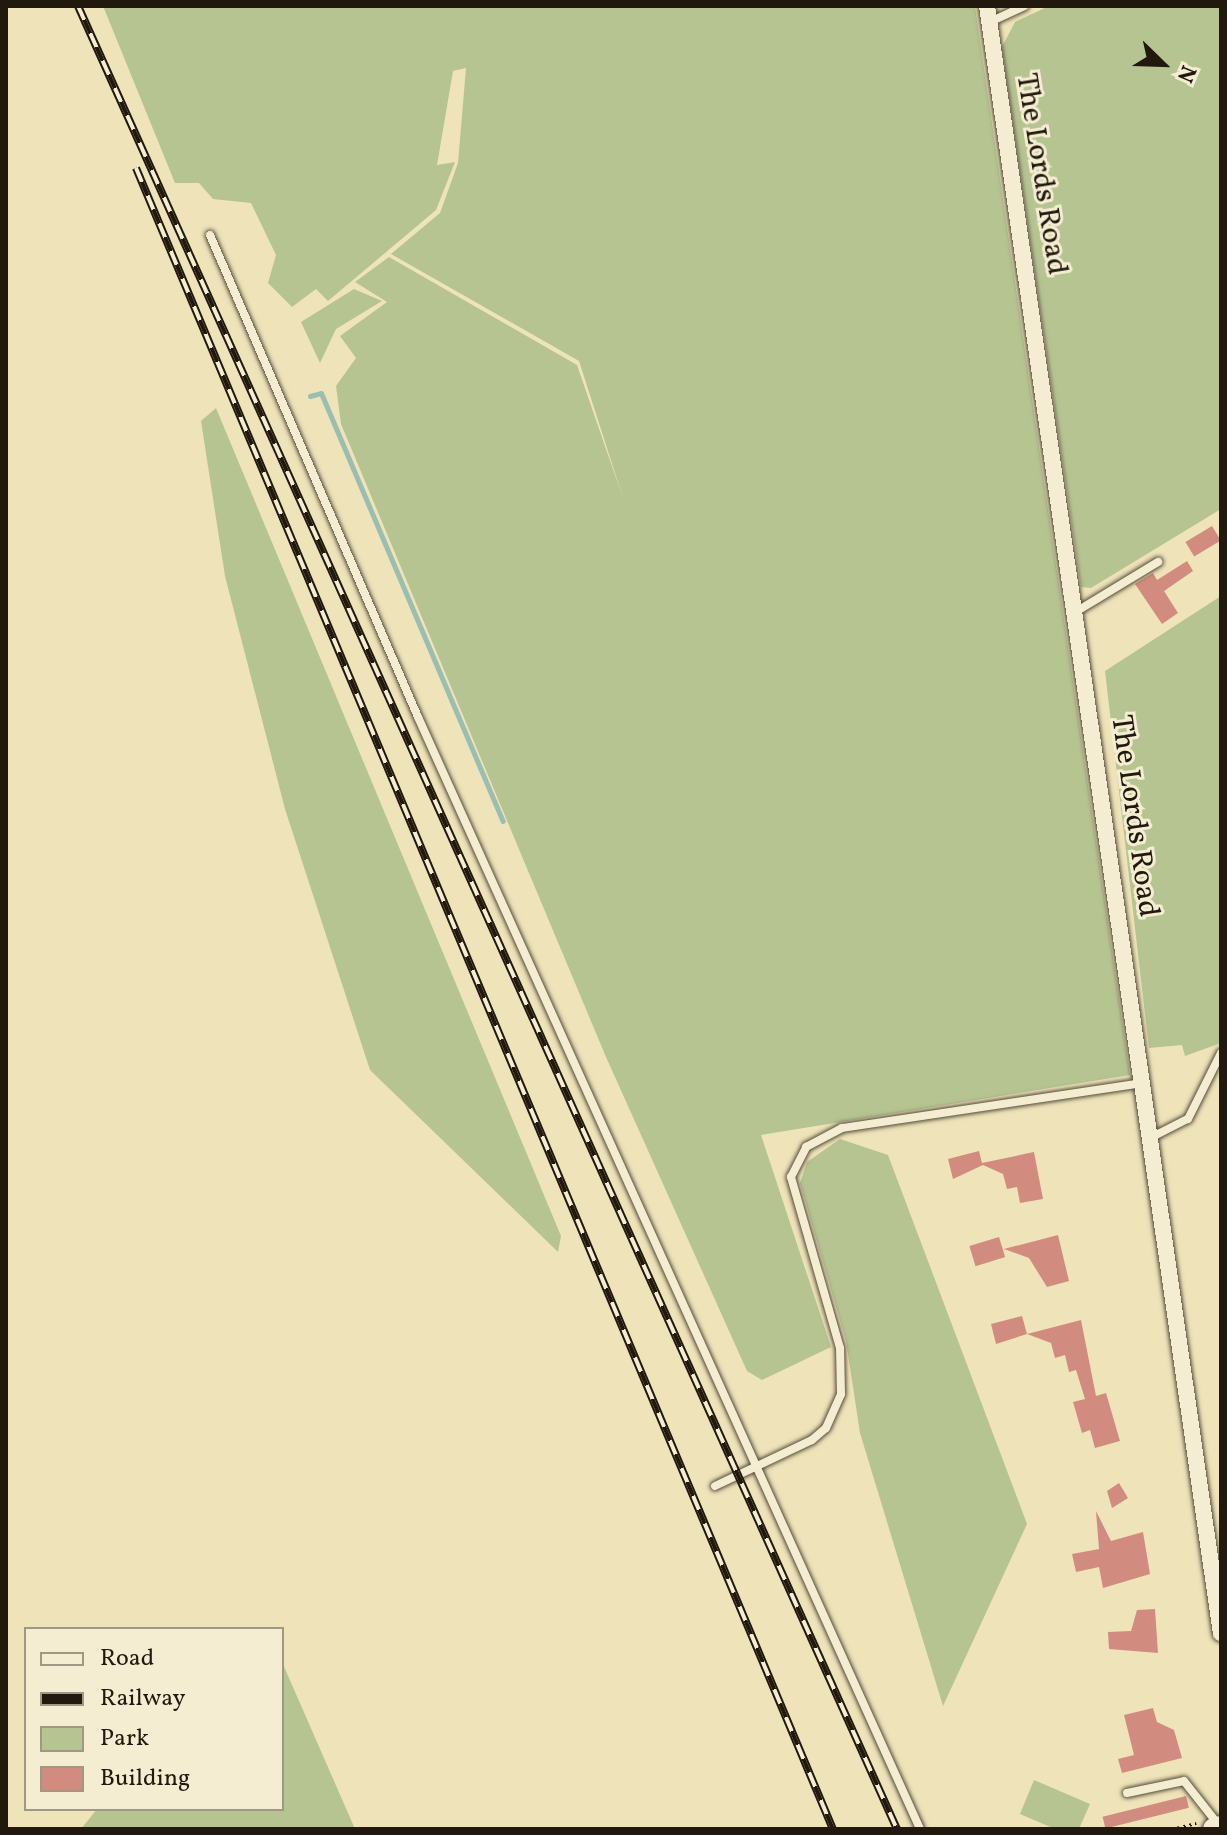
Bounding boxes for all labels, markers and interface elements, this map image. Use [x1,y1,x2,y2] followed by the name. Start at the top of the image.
[1123,24,1203,104] north arrow
[1168,60,1203,87] text: N
[1007,70,1075,278] street label: The Lords Road
[1102,713,1166,919] street label: The Lords Road
[24,1627,284,1811] legend
[100,1642,154,1676] text: Road
[100,1682,186,1716] text: Railway
[100,1722,149,1756] text: Park
[100,1762,190,1796] text: Building

